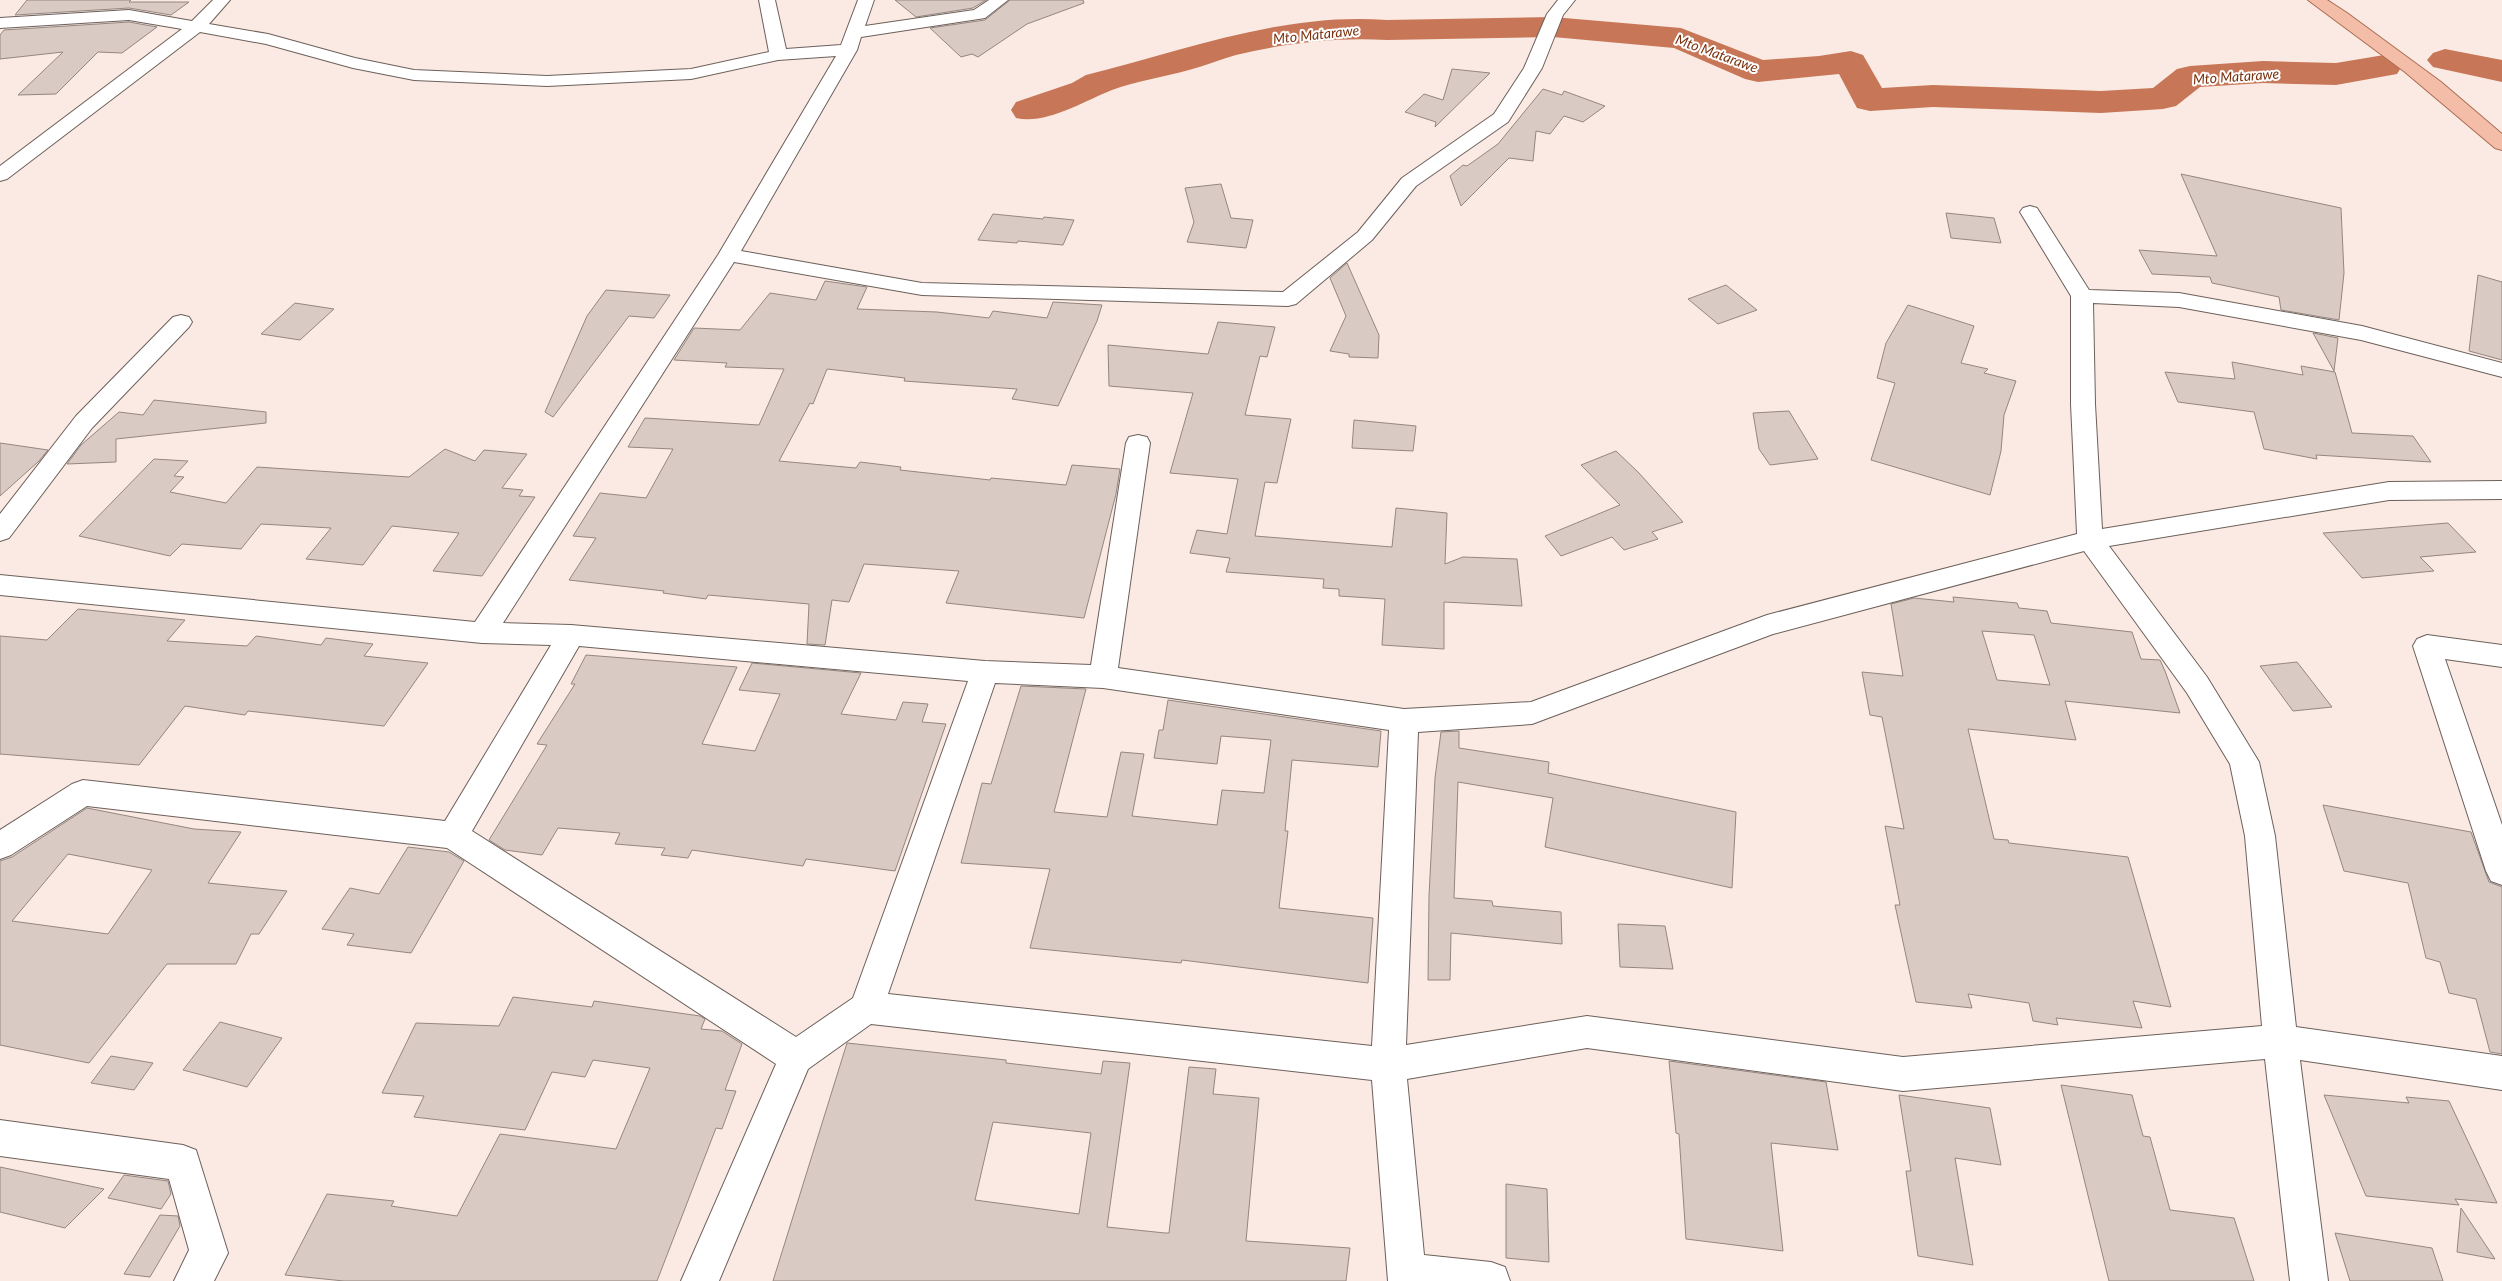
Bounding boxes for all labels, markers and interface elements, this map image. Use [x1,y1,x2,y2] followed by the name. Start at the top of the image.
[1272,21,1360,47] water label: Mto Matarawe
[1673,30,1761,76] water label: Mto Matarawe
[2192,64,2280,87] water label: Mto Matarawe

